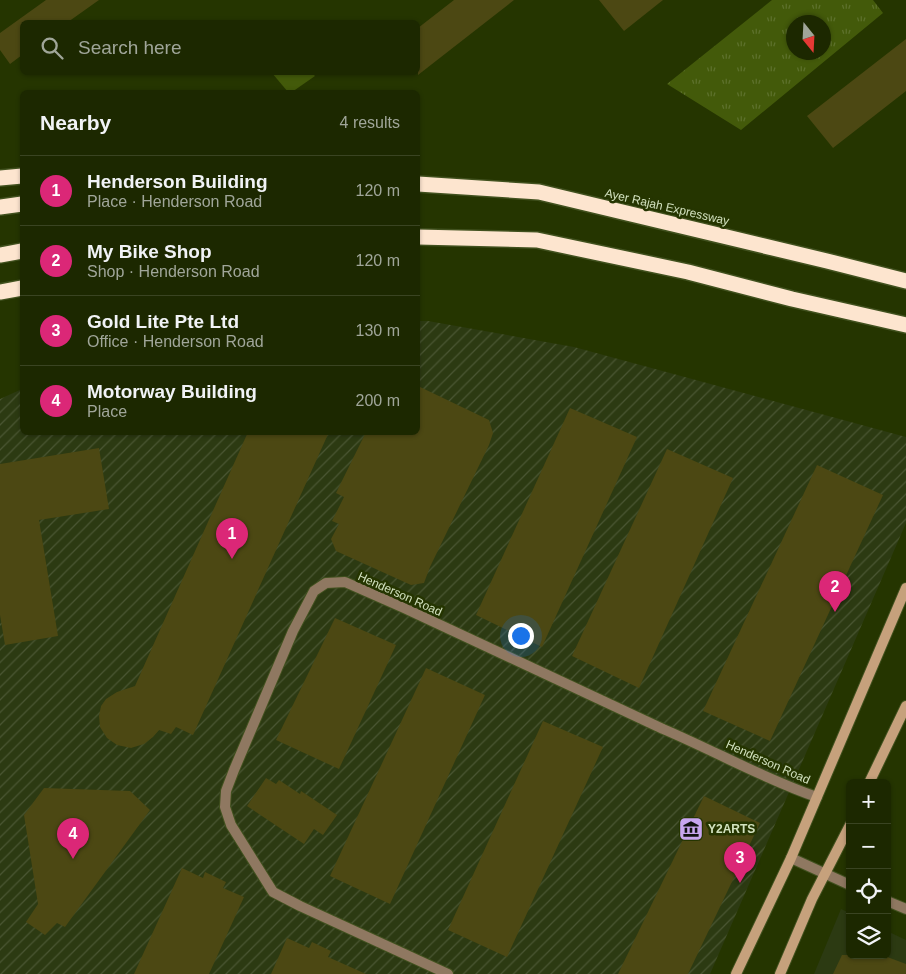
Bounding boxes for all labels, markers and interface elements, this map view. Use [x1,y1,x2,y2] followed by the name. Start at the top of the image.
[786,15,831,60] north arrow
[20,20,420,75] search box
[38,34,66,62] icon: search
[78,37,182,58] text: Search here
[40,111,111,134] text: Nearby
[340,114,400,131] text: 4 results
[87,171,268,192] text: Henderson Building
[52,182,60,199] text: 1
[356,182,400,199] text: 120 m
[603,186,731,228] street label: Ayer Rajah Expressway
[87,193,262,210] text: Place · Henderson Road
[87,241,212,262] text: My Bike Shop
[52,252,60,269] text: 2
[356,252,400,269] text: 120 m
[87,263,260,280] text: Shop · Henderson Road
[87,311,239,332] text: Gold Lite Pte Ltd
[52,322,60,339] text: 3
[356,322,400,339] text: 130 m
[87,333,264,350] text: Office · Henderson Road
[87,381,257,402] text: Motorway Building
[52,392,60,409] text: 4
[356,392,400,409] text: 200 m
[87,403,127,420] text: Place
[216,518,248,559] pin: 1
[356,569,444,619] street label: Henderson Road
[819,571,851,612] pin: 2
[508,623,534,649] your location
[724,737,812,787] street label: Henderson Road
[846,779,891,959] map controls
[846,779,891,824] button: +
[678,816,704,842] museum icon: Y2ARTS
[57,818,89,859] pin: 4
[708,822,755,836] place label: Y2ARTS
[846,824,891,869] button: −
[724,842,756,883] pin: 3
[846,869,891,914] button: locate
[846,914,891,959] button: layers

